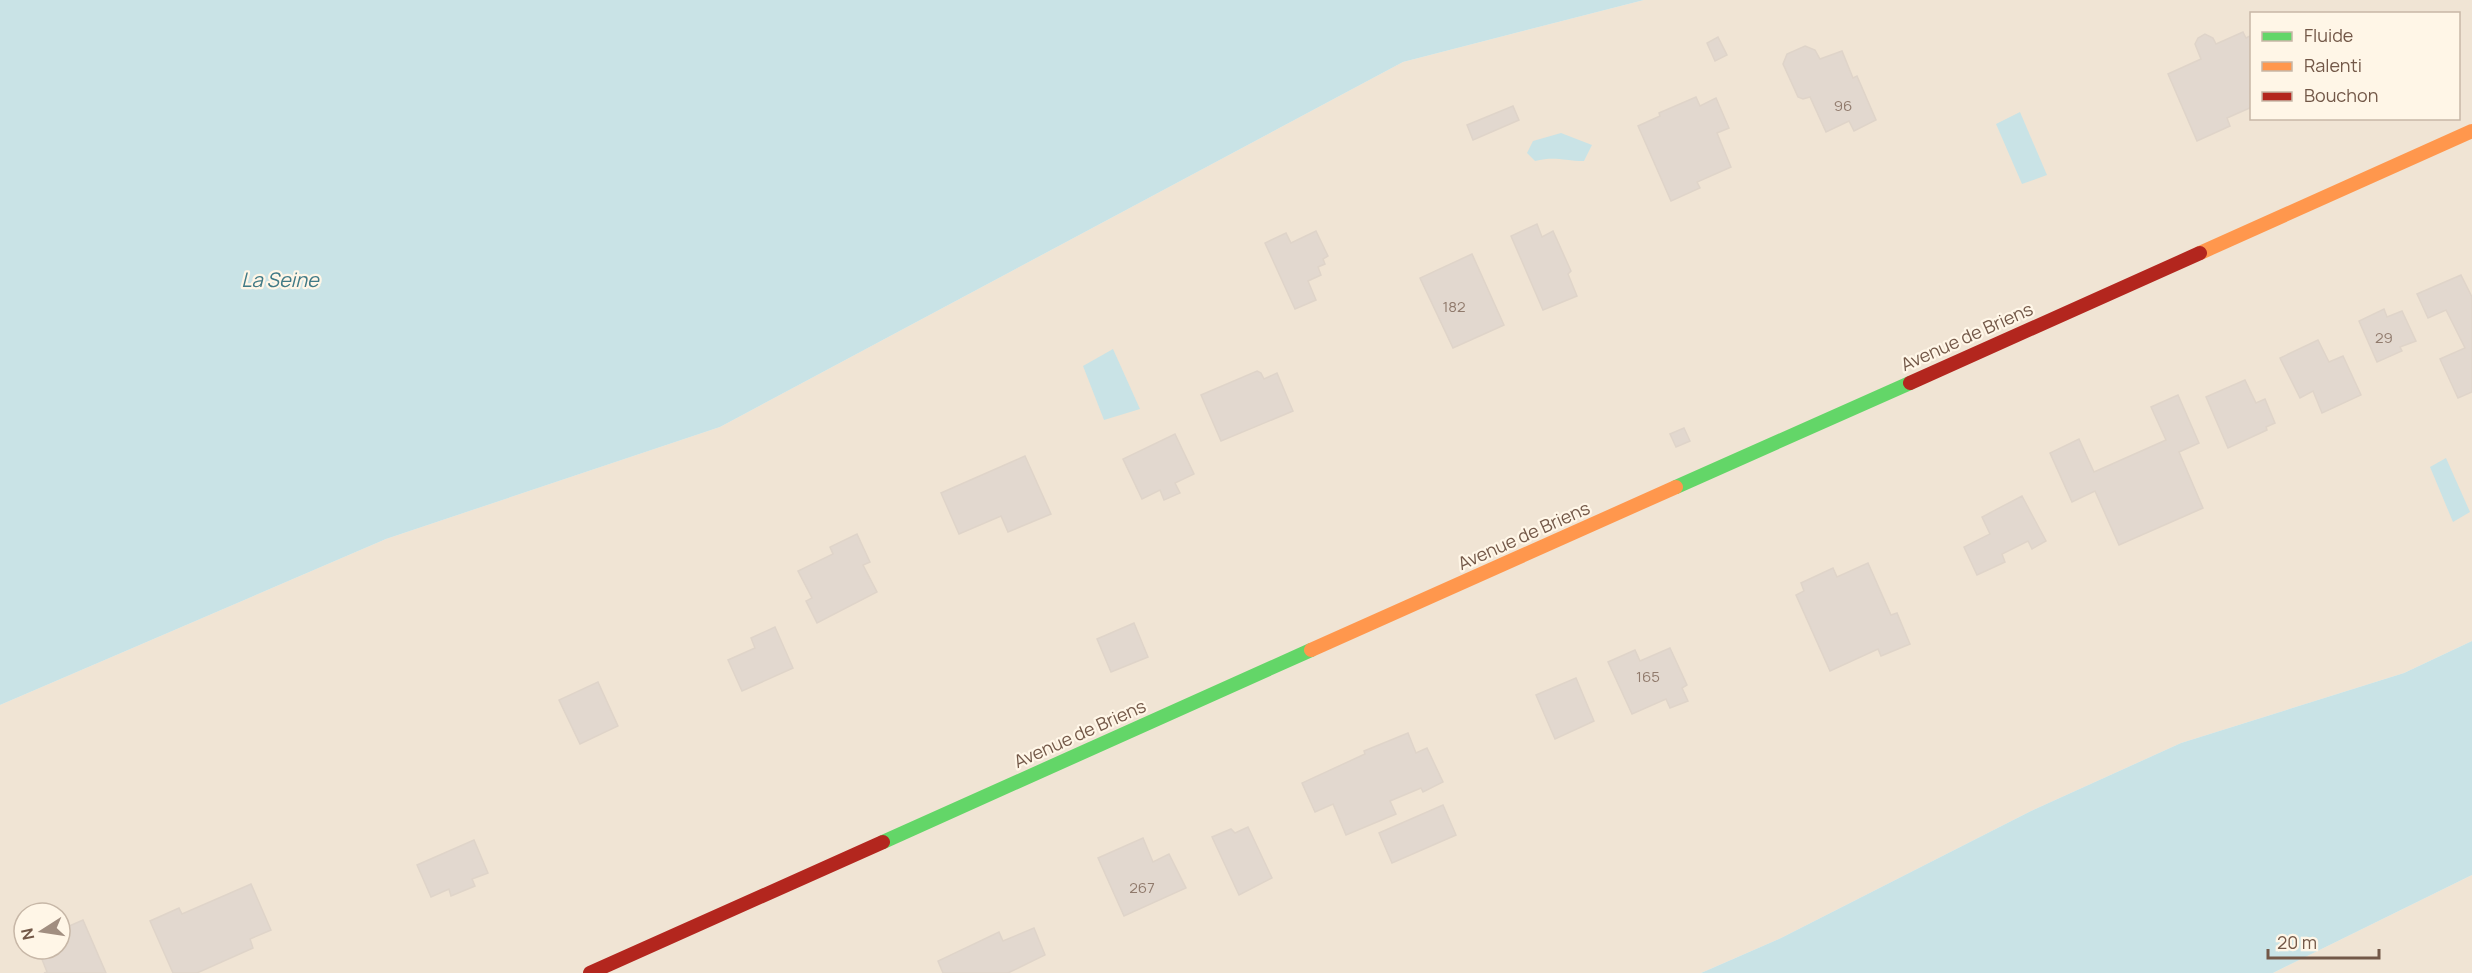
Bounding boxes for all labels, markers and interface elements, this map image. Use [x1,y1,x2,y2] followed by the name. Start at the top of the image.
[2250,12,2460,120] legend
[2304,23,2353,47] text: Fluide
[2304,53,2362,77] text: Ralenti
[2304,83,2378,107] text: Bouchon
[1834,95,1852,116] house number: 96
[241,266,320,293] water label: La Seine
[1442,296,1466,317] house number: 182
[1897,296,2036,376] street label: Avenue de Briens
[2375,327,2393,348] house number: 29
[1454,495,1593,575] street label: Avenue de Briens
[1636,666,1660,687] house number: 165
[1010,693,1149,773] street label: Avenue de Briens
[1129,877,1155,898] house number: 267
[12,901,72,961] north arrow
[2268,922,2379,960] scale bar
[15,926,39,942] text: N
[2277,930,2317,954] text: 20 m

